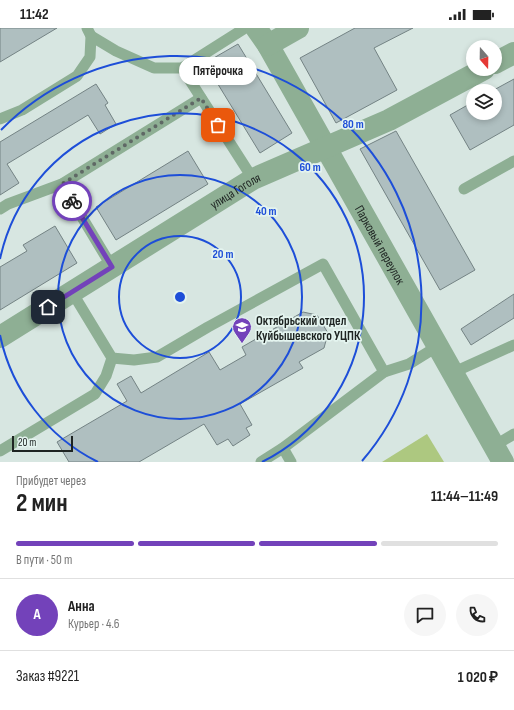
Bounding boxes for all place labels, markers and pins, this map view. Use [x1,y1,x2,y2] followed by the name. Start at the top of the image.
[179,57,257,85] callout: Пятёрочка
[201,108,235,142] pin
[31,290,65,324] pin
[173,290,187,304] centre of rings
[256,313,361,344] place label: Октябрьский отдел Куйбышевского УЦПК
[231,316,253,344] school or university icon: Октябрьский отдел Куйбышевского УЦПК

